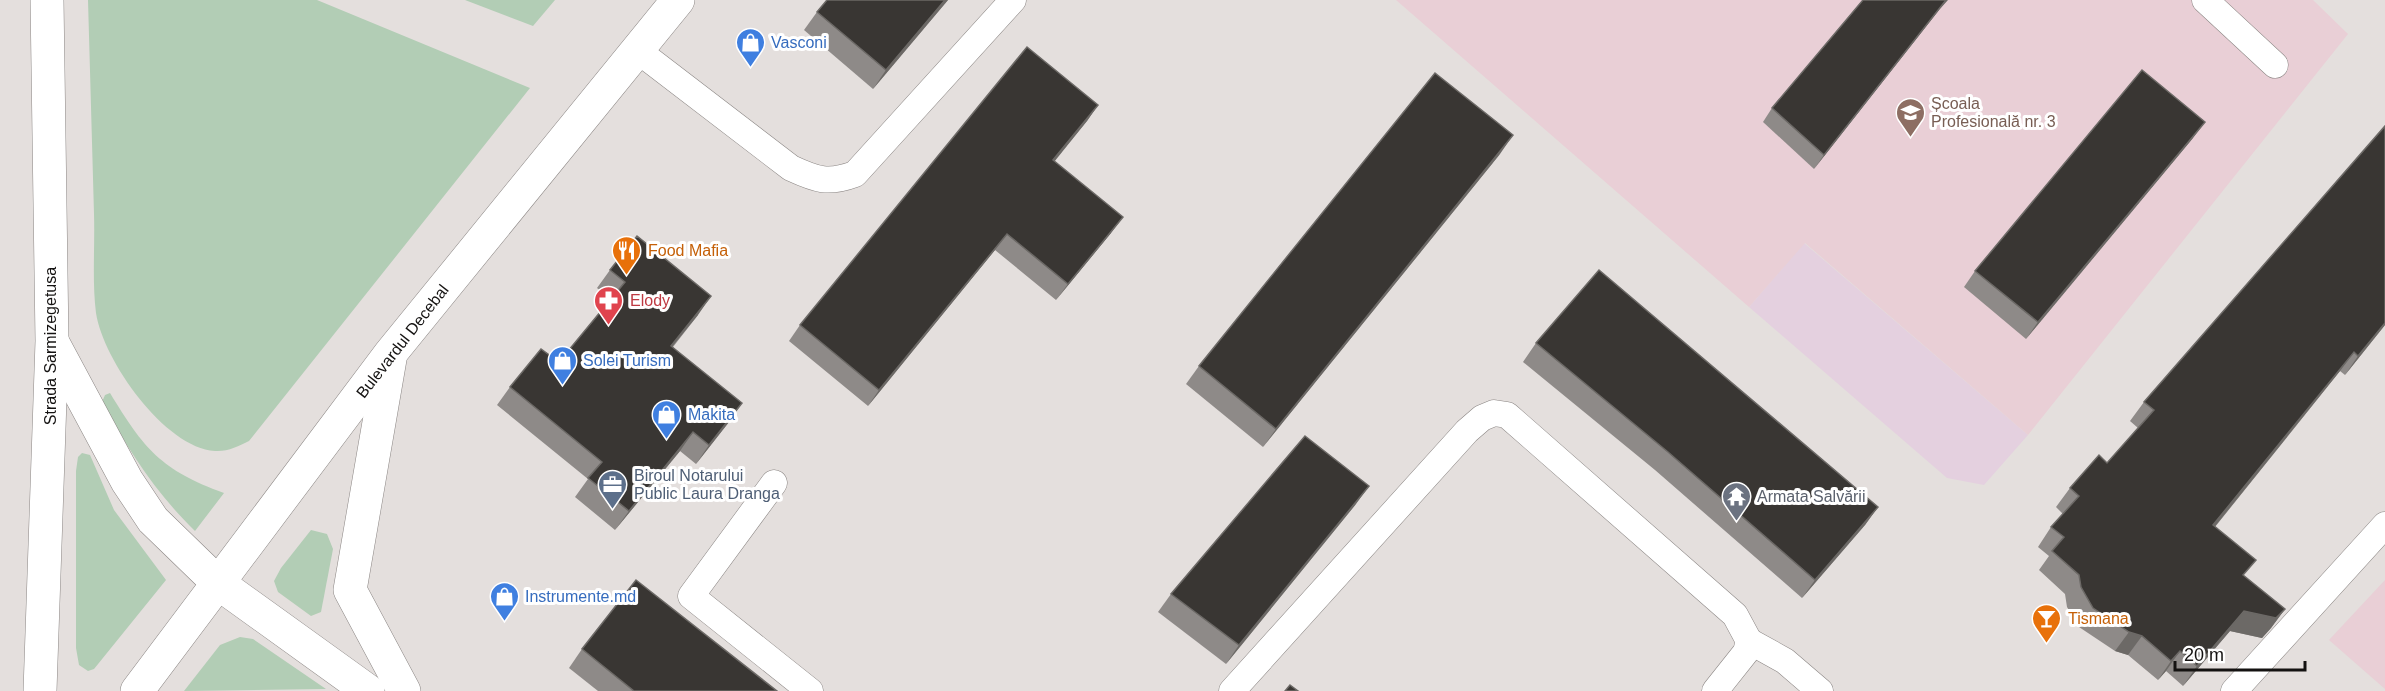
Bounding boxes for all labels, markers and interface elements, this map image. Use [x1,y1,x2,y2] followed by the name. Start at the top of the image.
[734,26,766,68] shop icon: Vasconi
[771,34,827,51] place label: Vasconi
[1931,95,2056,130] place label: Școala Profesională nr. 3
[1894,96,1926,138] school or university icon: Școala Profesională nr. 3
[611,234,643,276] restaurant icon: Food Mafia
[648,242,728,259] place label: Food Mafia
[42,267,59,425] street label: Strada Sarmizegetusa
[353,281,452,401] street label: Bulevardul Decebal
[593,284,625,326] pharmacy icon: Elody
[630,292,670,309] place label: Elody
[546,344,578,386] shop icon: Solei Turism
[583,352,671,369] place label: Solei Turism
[651,398,683,440] shop icon: Makita
[688,406,735,423] place label: Makita
[634,467,780,502] place label: Biroul Notarului Public Laura Dranga
[597,468,629,510] office icon: Biroul Notarului Public Laura Dranga
[1720,480,1752,522] temple icon: Armata Salvării
[1757,488,1865,505] place label: Armata Salvării
[488,580,520,622] shop icon: Instrumente.md
[525,588,636,605] place label: Instrumente.md
[2031,602,2063,644] bar icon: Tismana
[2068,610,2129,627] place label: Tismana
[2175,634,2306,672] scale bar
[2184,645,2224,665] text: 20 m

